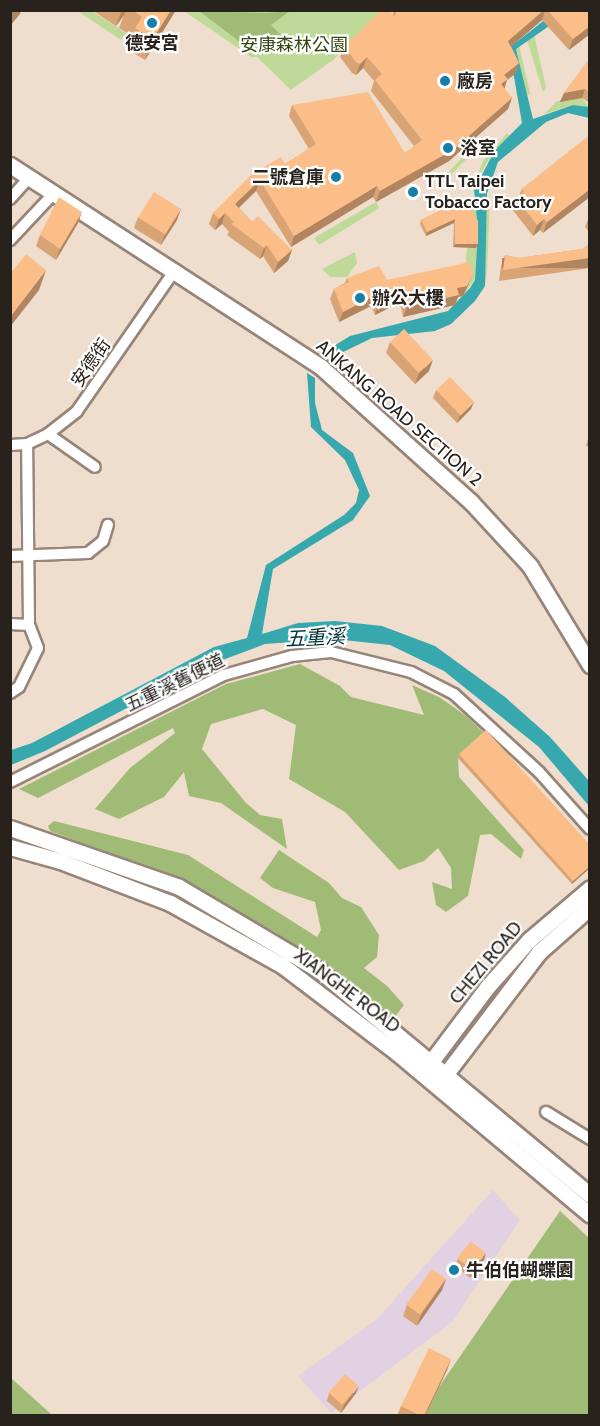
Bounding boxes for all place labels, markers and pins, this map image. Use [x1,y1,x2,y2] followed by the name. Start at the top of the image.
[145,16,159,30] marker: 德安宮
[125,32,179,54] place label: 德安宮
[457,70,493,92] place label: 廠房
[438,74,452,88] marker: 廠房
[460,137,496,159] place label: 浴室
[441,141,455,155] marker: 浴室
[252,166,324,188] place label: 二號倉庫
[329,170,343,184] marker: 二號倉庫
[425,171,552,213] place label: TTL Taipei Tobacco Factory
[406,185,420,199] marker: TTL Taipei Tobacco Factory
[372,287,444,309] place label: 辦公大樓
[353,291,367,305] marker: 辦公大樓
[466,1259,574,1281] place label: 牛伯伯蝴蝶園
[447,1263,461,1277] marker: 牛伯伯蝴蝶園

